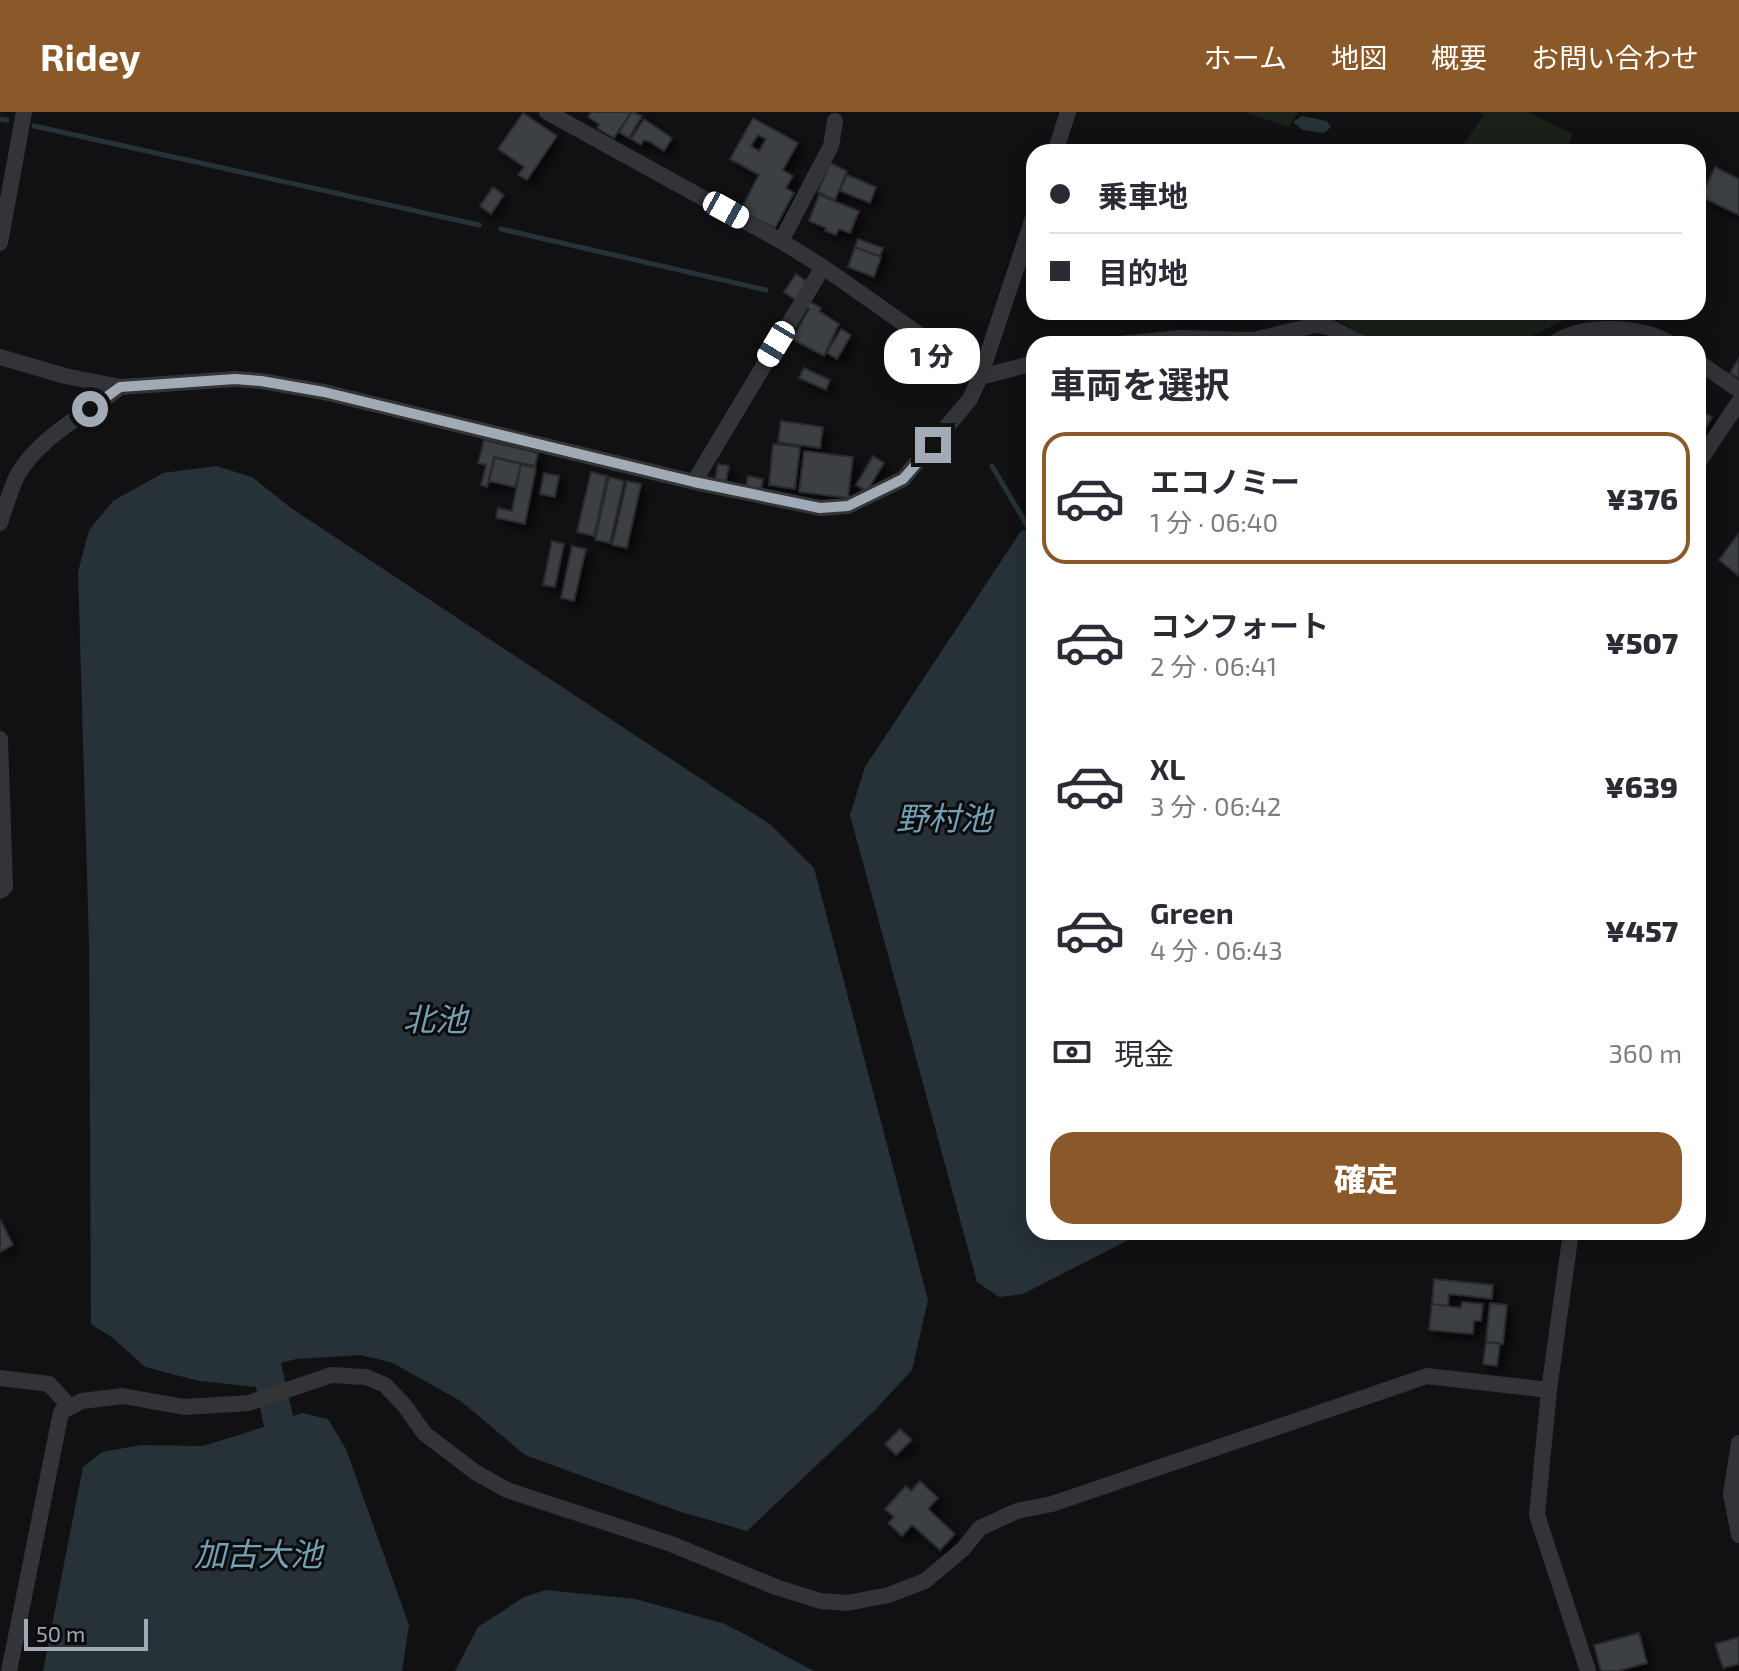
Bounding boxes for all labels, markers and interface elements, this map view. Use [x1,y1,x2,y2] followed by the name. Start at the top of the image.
[40,33,141,79] text: Ridey
[1204,40,1287,74] text: ホーム
[1331,40,1387,74] text: 地図
[1431,40,1487,74] text: 概要
[1531,40,1699,74] text: お問い合わせ
[1098,177,1188,213] text: 乗車地
[699,188,753,232] car
[1098,254,1188,290] text: 目的地
[753,317,799,371] car
[885,329,981,385] callout: 1 分
[910,340,954,371] text: 1 分
[1050,362,1230,405] text: 車両を選択
[72,391,108,427] route start
[915,427,951,463] route end
[1054,462,1126,534] icon: car
[1150,463,1300,499] text: エコノミー
[1606,480,1678,516] text: ¥376
[1150,506,1278,537] text: 1 分 · 06:40
[1054,606,1126,678] icon: car
[1150,607,1329,643] text: コンフォート
[1605,624,1678,660] text: ¥507
[1150,650,1277,681] text: 2 分 · 06:41
[1054,750,1126,822] icon: car
[1150,750,1185,786] text: XL
[1604,768,1678,804] text: ¥639
[1150,790,1281,821] text: 3 分 · 06:42
[896,798,995,836] water label: 野村池
[1054,894,1126,966] icon: car
[1150,894,1234,930] text: Green
[1605,912,1678,948] text: ¥457
[1150,934,1283,965] text: 4 分 · 06:43
[403,999,470,1037] water label: 北池
[1050,1030,1094,1074] icon: cash
[1114,1035,1174,1071] text: 現金
[1608,1037,1682,1068] text: 360 m
[1050,1132,1682,1224] button: 確定
[194,1534,325,1572] water label: 加古大池
[24,1615,148,1651] scale bar
[36,1620,85,1646] text: 50 m

